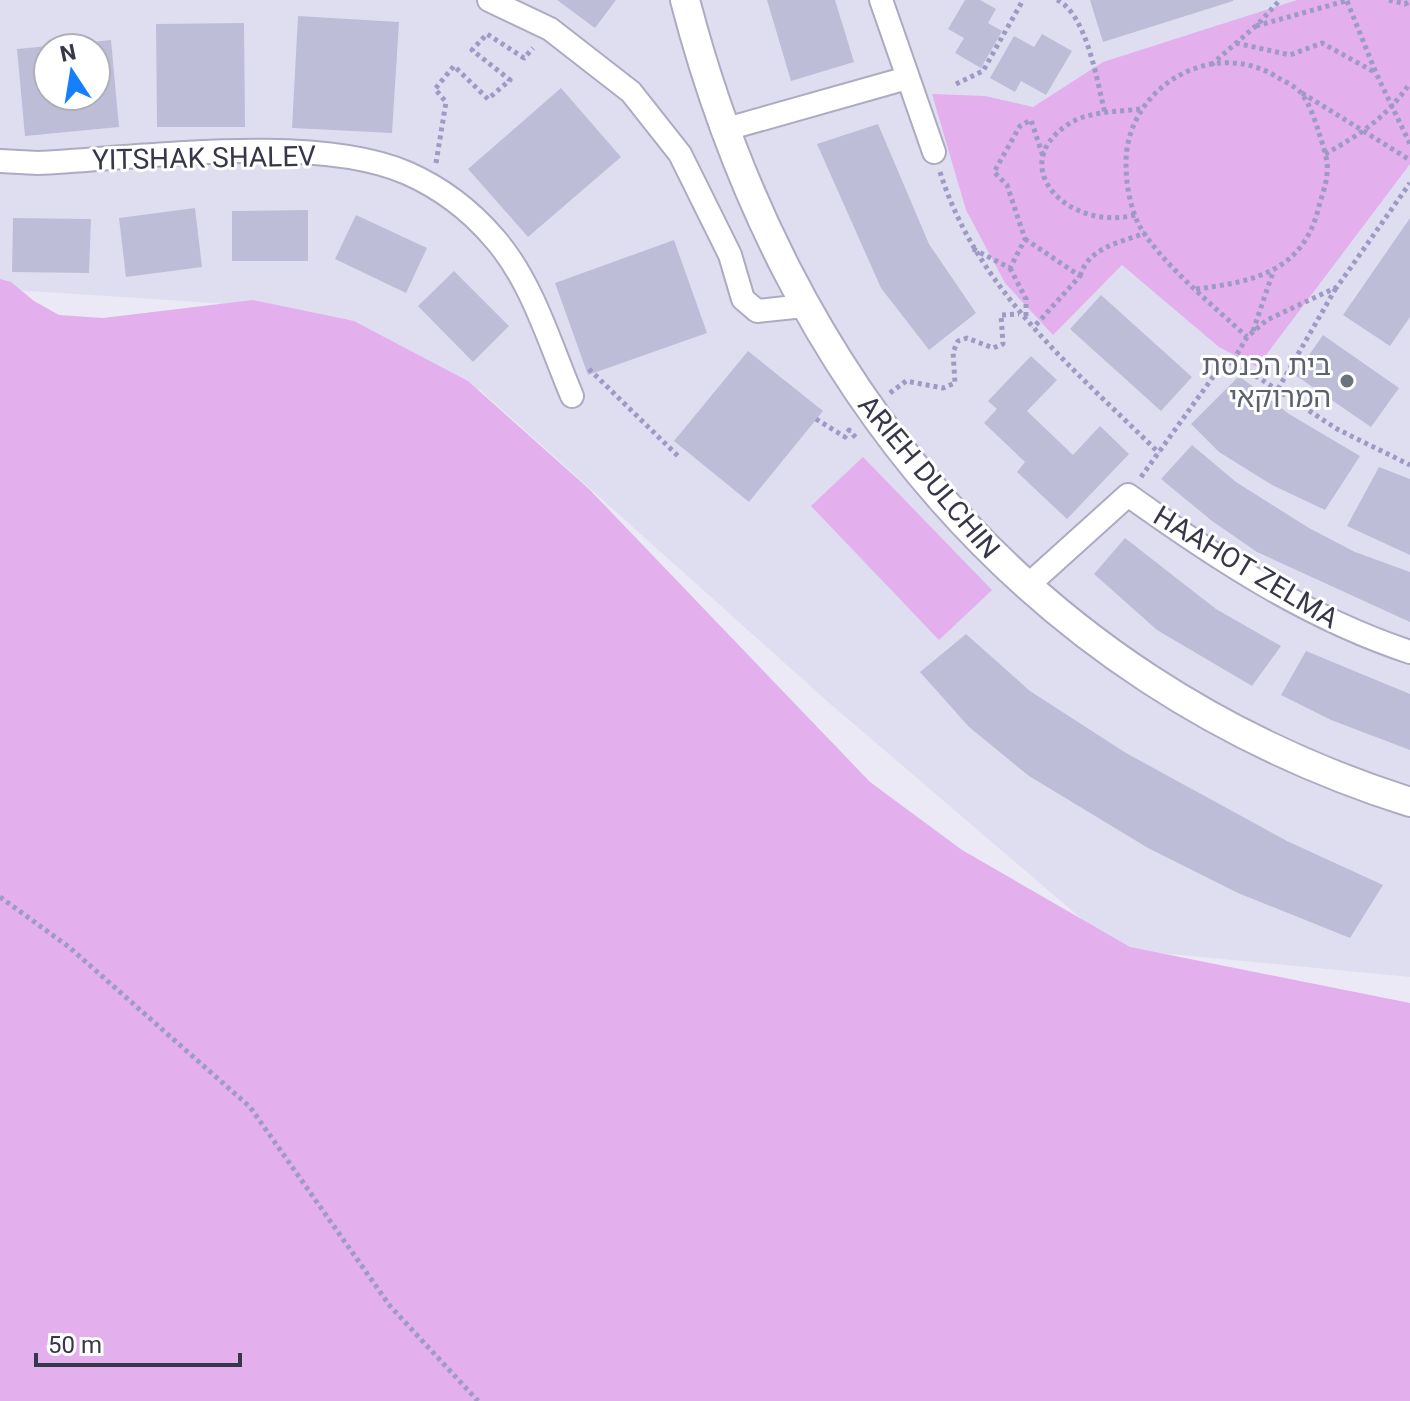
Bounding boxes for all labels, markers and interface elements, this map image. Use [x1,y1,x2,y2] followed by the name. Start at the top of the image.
[32,32,112,112] north arrow
[58,39,78,67] text: N
[92,140,316,176] street label: YITSHAK SHALEV
[1201,349,1331,414] place label: בית הכנסת המרוקאי
[1338,372,1356,390] marker: בית הכנסת המרוקאי
[851,389,1007,565] street label: ARIEH DULCHIN
[1148,499,1344,635] street label: HAAHOT ZELMA
[36,1317,240,1367] scale bar
[48,1331,102,1359] text: 50 m

